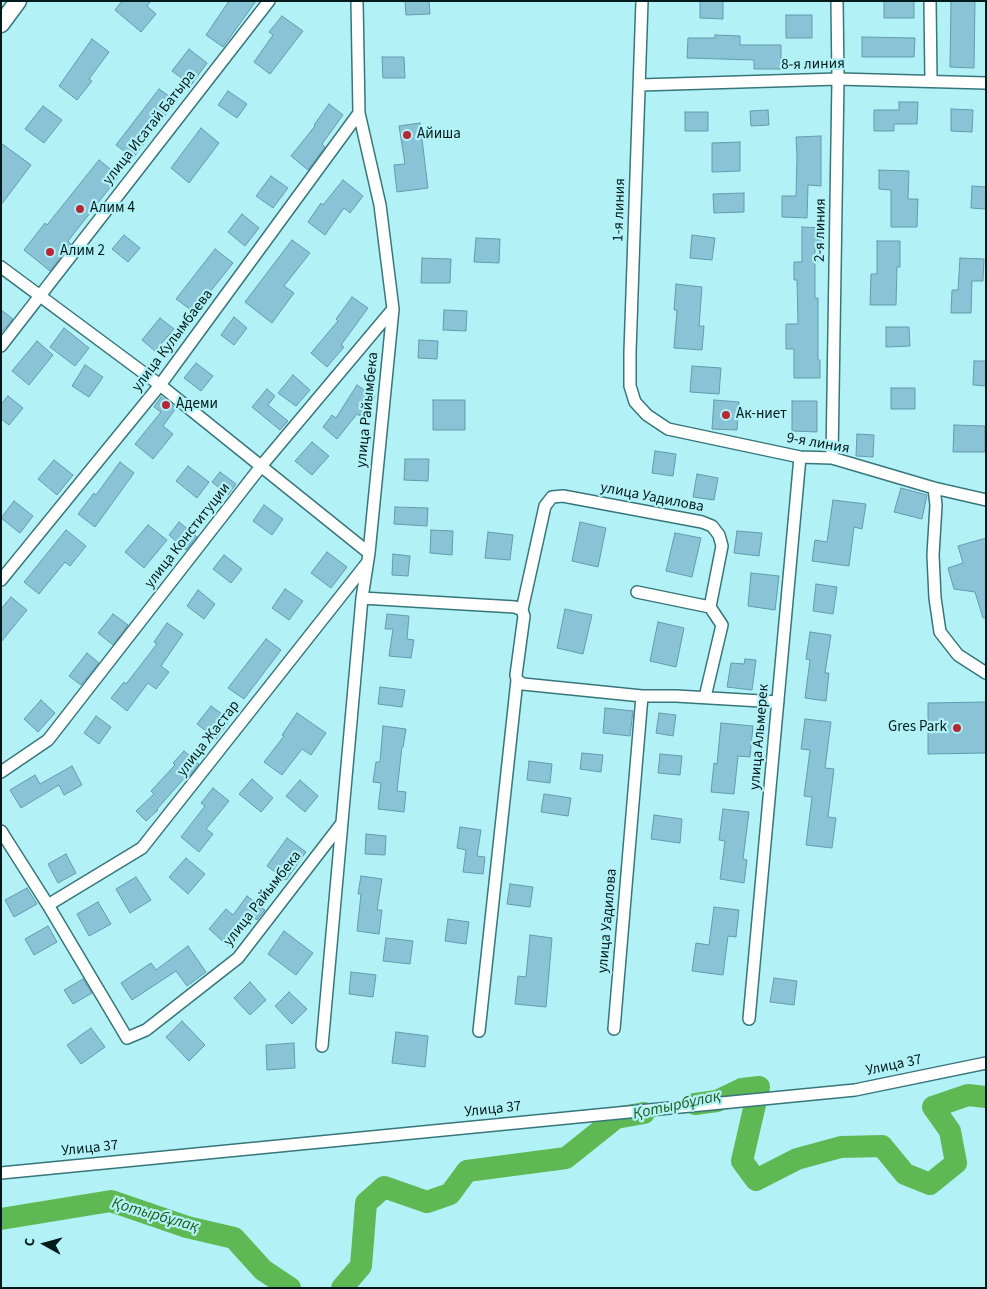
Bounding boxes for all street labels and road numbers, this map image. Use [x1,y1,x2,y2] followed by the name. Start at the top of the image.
[781,55,845,75] street label: 8-я линия
[100,67,200,189] street label: улица Исатай Батыра
[610,178,630,242] street label: 1-я линия
[811,198,831,262] street label: 2-я линия
[129,286,217,396] street label: улица Кулымбаева
[353,351,383,469] street label: улица Райымбека
[785,430,851,458] street label: 9-я линия
[599,479,705,517] street label: улица Уадилова
[141,480,235,592] street label: улица Конституции
[746,683,774,791] street label: улица Альмерек
[174,697,244,781] street label: улица Жастар
[220,848,306,950] street label: улица Райымбека
[594,868,622,974] street label: улица Уадилова
[864,1051,924,1081] street label: Улица 37
[464,1098,522,1122] street label: Улица 37
[61,1137,119,1161] street label: Улица 37

